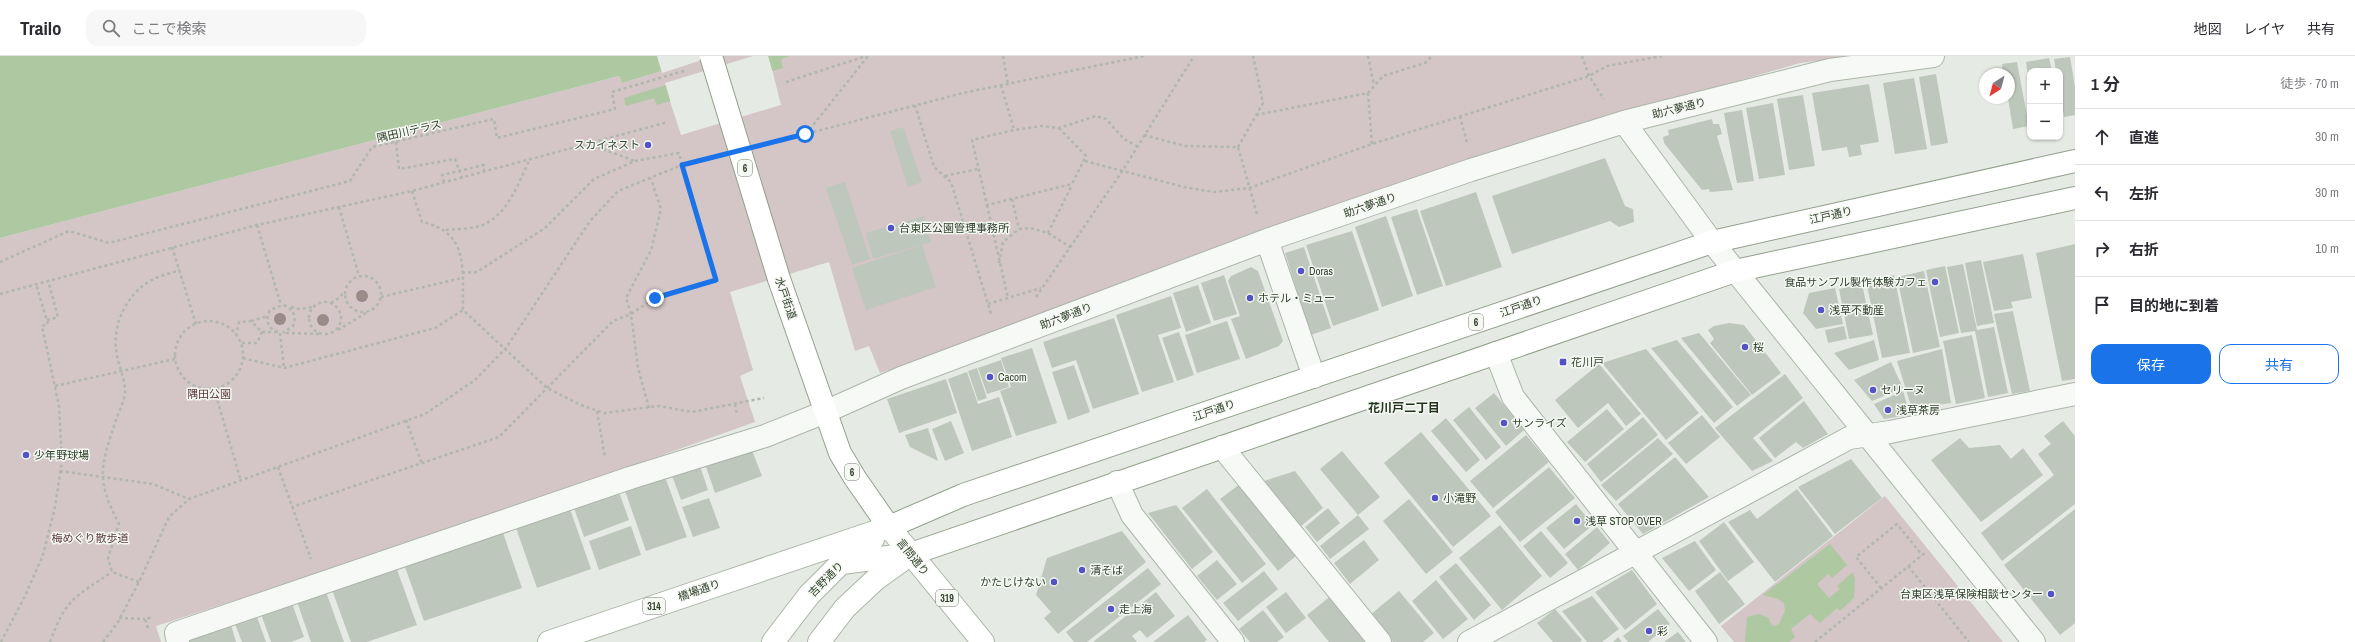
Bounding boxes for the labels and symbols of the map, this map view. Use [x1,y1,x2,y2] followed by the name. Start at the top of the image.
[1979,68,2015,104] north arrow
[1651,95,1707,121] street label: 助六夢通り
[375,117,443,145] street label: 隅田川テラス
[796,125,814,143] route start
[574,138,640,152] place label: スカイネスト
[643,140,653,150] marker: スカイネスト
[738,160,752,176] road number: 6
[1342,189,1398,221] street label: 助六夢通り
[1808,203,1854,227] street label: 江戸通り
[899,221,1010,235] place label: 台東区公園管理事務所
[886,223,896,233] marker: 台東区公園管理事務所
[1309,264,1334,278] place label: Doras
[1296,266,1306,276] marker: Doras
[772,275,800,321] street label: 水戸街道
[1784,275,1927,289] place label: 食品サンプル製作体験カフェ
[1930,277,1940,287] marker: 食品サンプル製作体験カフェ
[646,289,664,307] route end
[1258,291,1335,305] place label: ホテル・ミュー
[1498,292,1544,320] street label: 江戸通り
[1245,293,1255,303] marker: ホテル・ミュー
[1038,300,1094,332] street label: 助六夢通り
[1829,303,1884,317] place label: 浅草不動産
[1816,305,1826,315] marker: 浅草不動産
[1469,314,1483,330] road number: 6
[1753,340,1764,354] place label: 桜
[1740,342,1750,352] marker: 桜
[1571,355,1604,369] place label: 花川戸
[1558,357,1568,367] marker: 花川戸
[998,370,1027,384] place label: Cacom
[985,372,995,382] marker: Cacom
[1881,383,1925,397] place label: セリーヌ
[1868,385,1878,395] marker: セリーヌ
[187,387,231,401] park label: 隅田公園
[1191,396,1237,424] street label: 江戸通り
[1368,400,1440,416] district label: 花川戸二丁目
[1896,403,1940,417] place label: 浅草茶房
[1883,405,1893,415] marker: 浅草茶房
[1512,416,1567,430] place label: サンライズ
[1499,418,1509,428] marker: サンライズ
[34,448,89,462] place label: 少年野球場
[21,450,31,460] marker: 少年野球場
[845,464,859,480] road number: 6
[1443,491,1476,505] place label: 小滝野
[1430,493,1440,503] marker: 小滝野
[1585,514,1662,528] place label: 浅草 STOP OVER
[1572,516,1582,526] marker: 浅草 STOP OVER
[52,531,129,545] park label: 梅めぐり散歩道
[894,535,932,579] street label: 言問通り
[805,558,847,600] street label: 吉野通り
[1090,563,1123,577] place label: 清そば
[1077,565,1087,575] marker: 清そば
[980,575,1046,589] place label: かたじけない
[676,576,722,604] street label: 橋場通り
[1049,577,1059,587] marker: かたじけない
[1900,587,2043,601] place label: 台東区浅草保険相談センター
[2046,589,2056,599] marker: 台東区浅草保険相談センター
[936,590,958,606] road number: 319
[643,598,665,614] road number: 314
[1119,602,1152,616] place label: 走上海
[1106,604,1116,614] marker: 走上海
[1657,624,1668,638] place label: 彩
[1644,626,1654,636] marker: 彩

